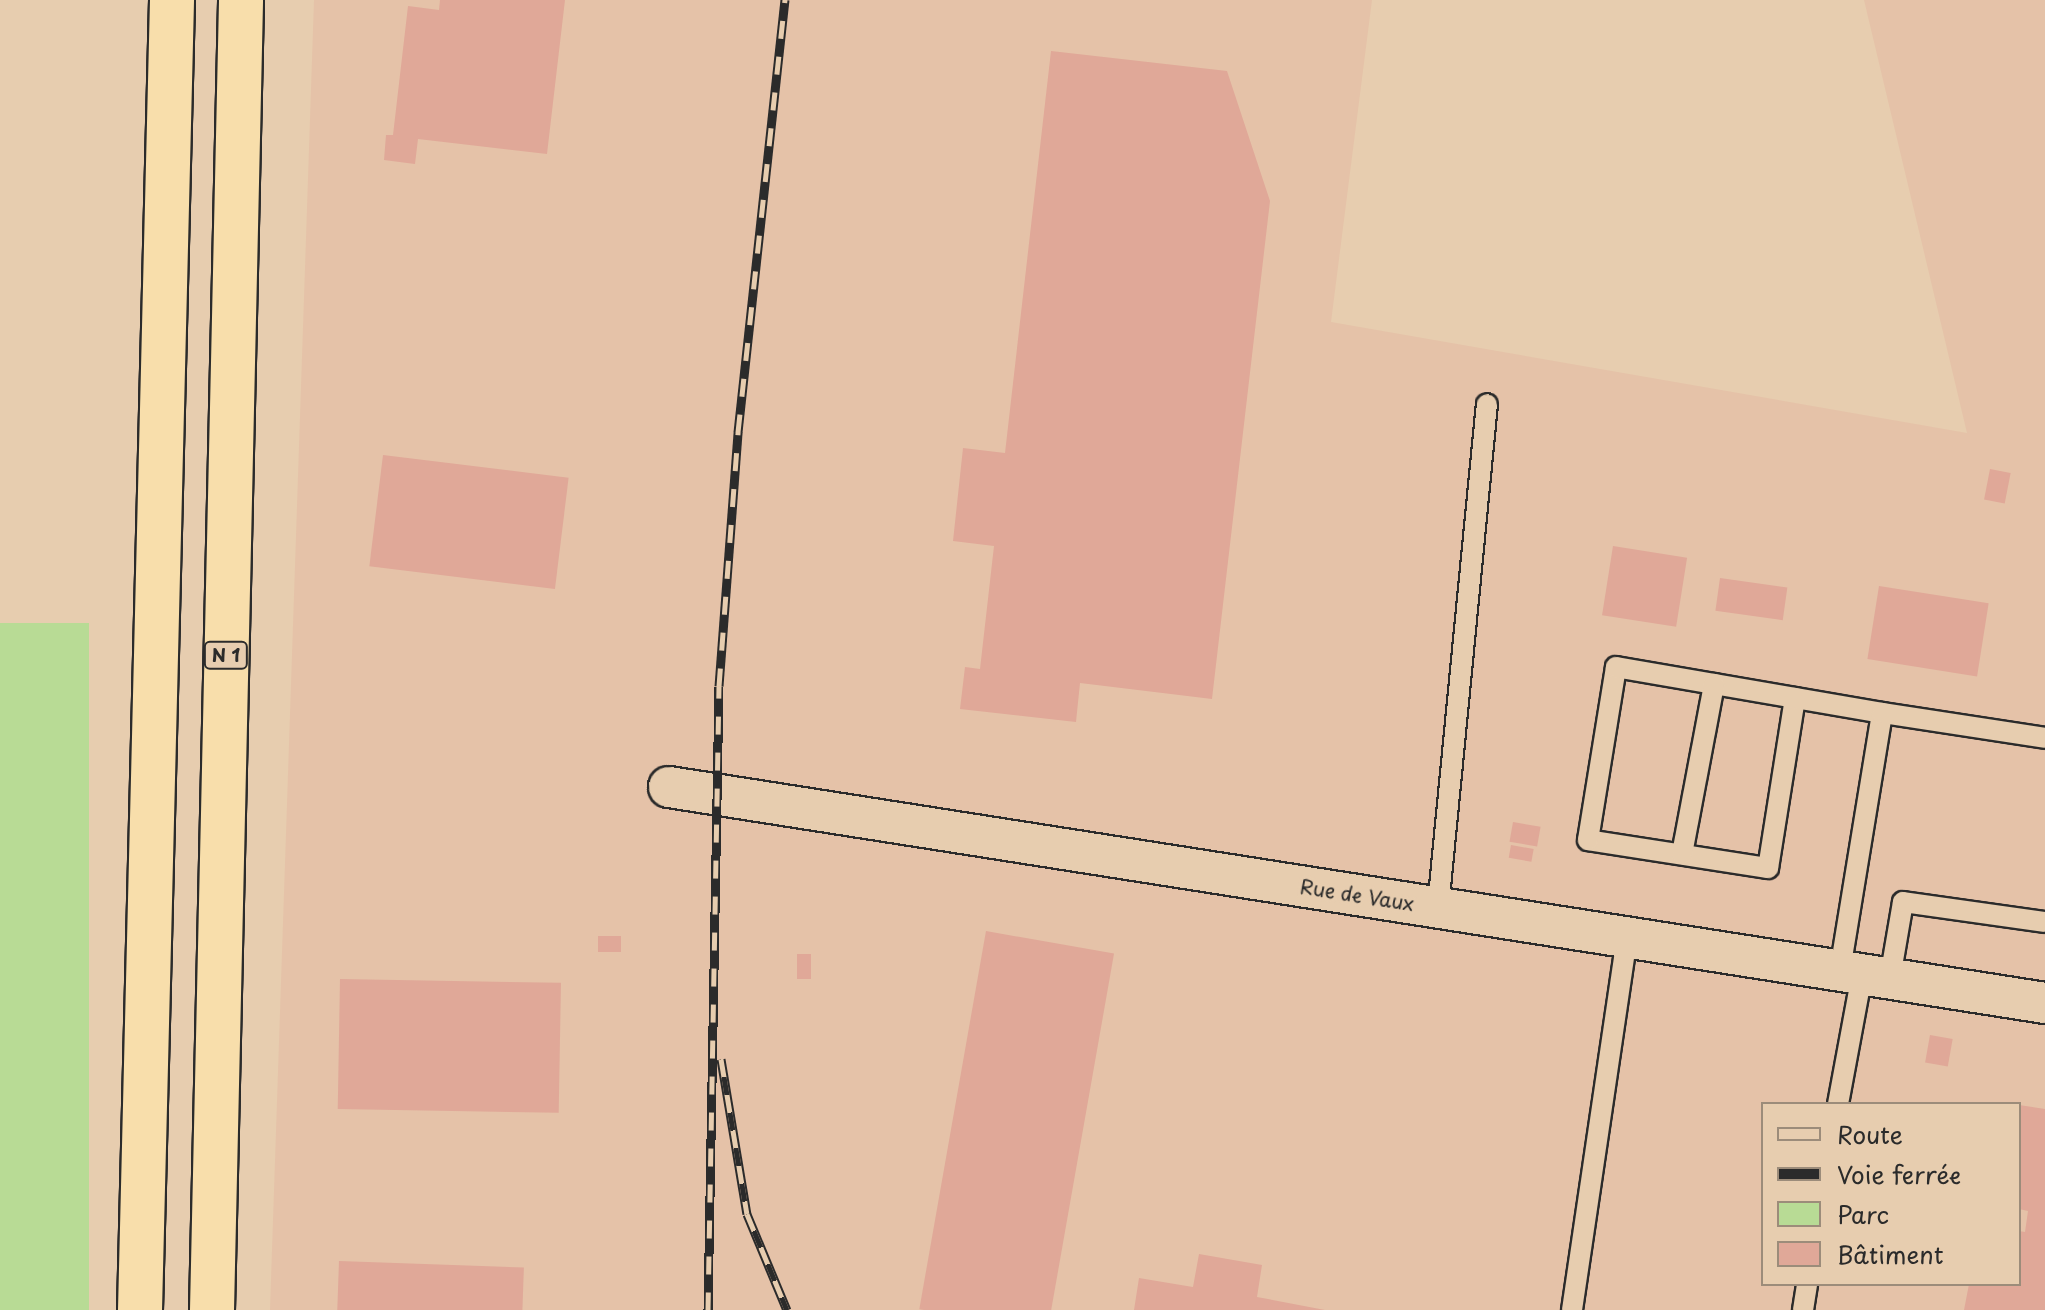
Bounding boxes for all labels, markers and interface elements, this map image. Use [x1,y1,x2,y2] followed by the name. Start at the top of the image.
[202,641,250,669] road number: N 1
[1297,874,1417,916] street label: Rue de Vaux
[1761,1102,2021,1286] legend
[1837,1116,1903,1152] text: Route
[1837,1156,1961,1192] text: Voie ferrée
[1837,1196,1889,1232] text: Parc
[1837,1236,1944,1272] text: Bâtiment

